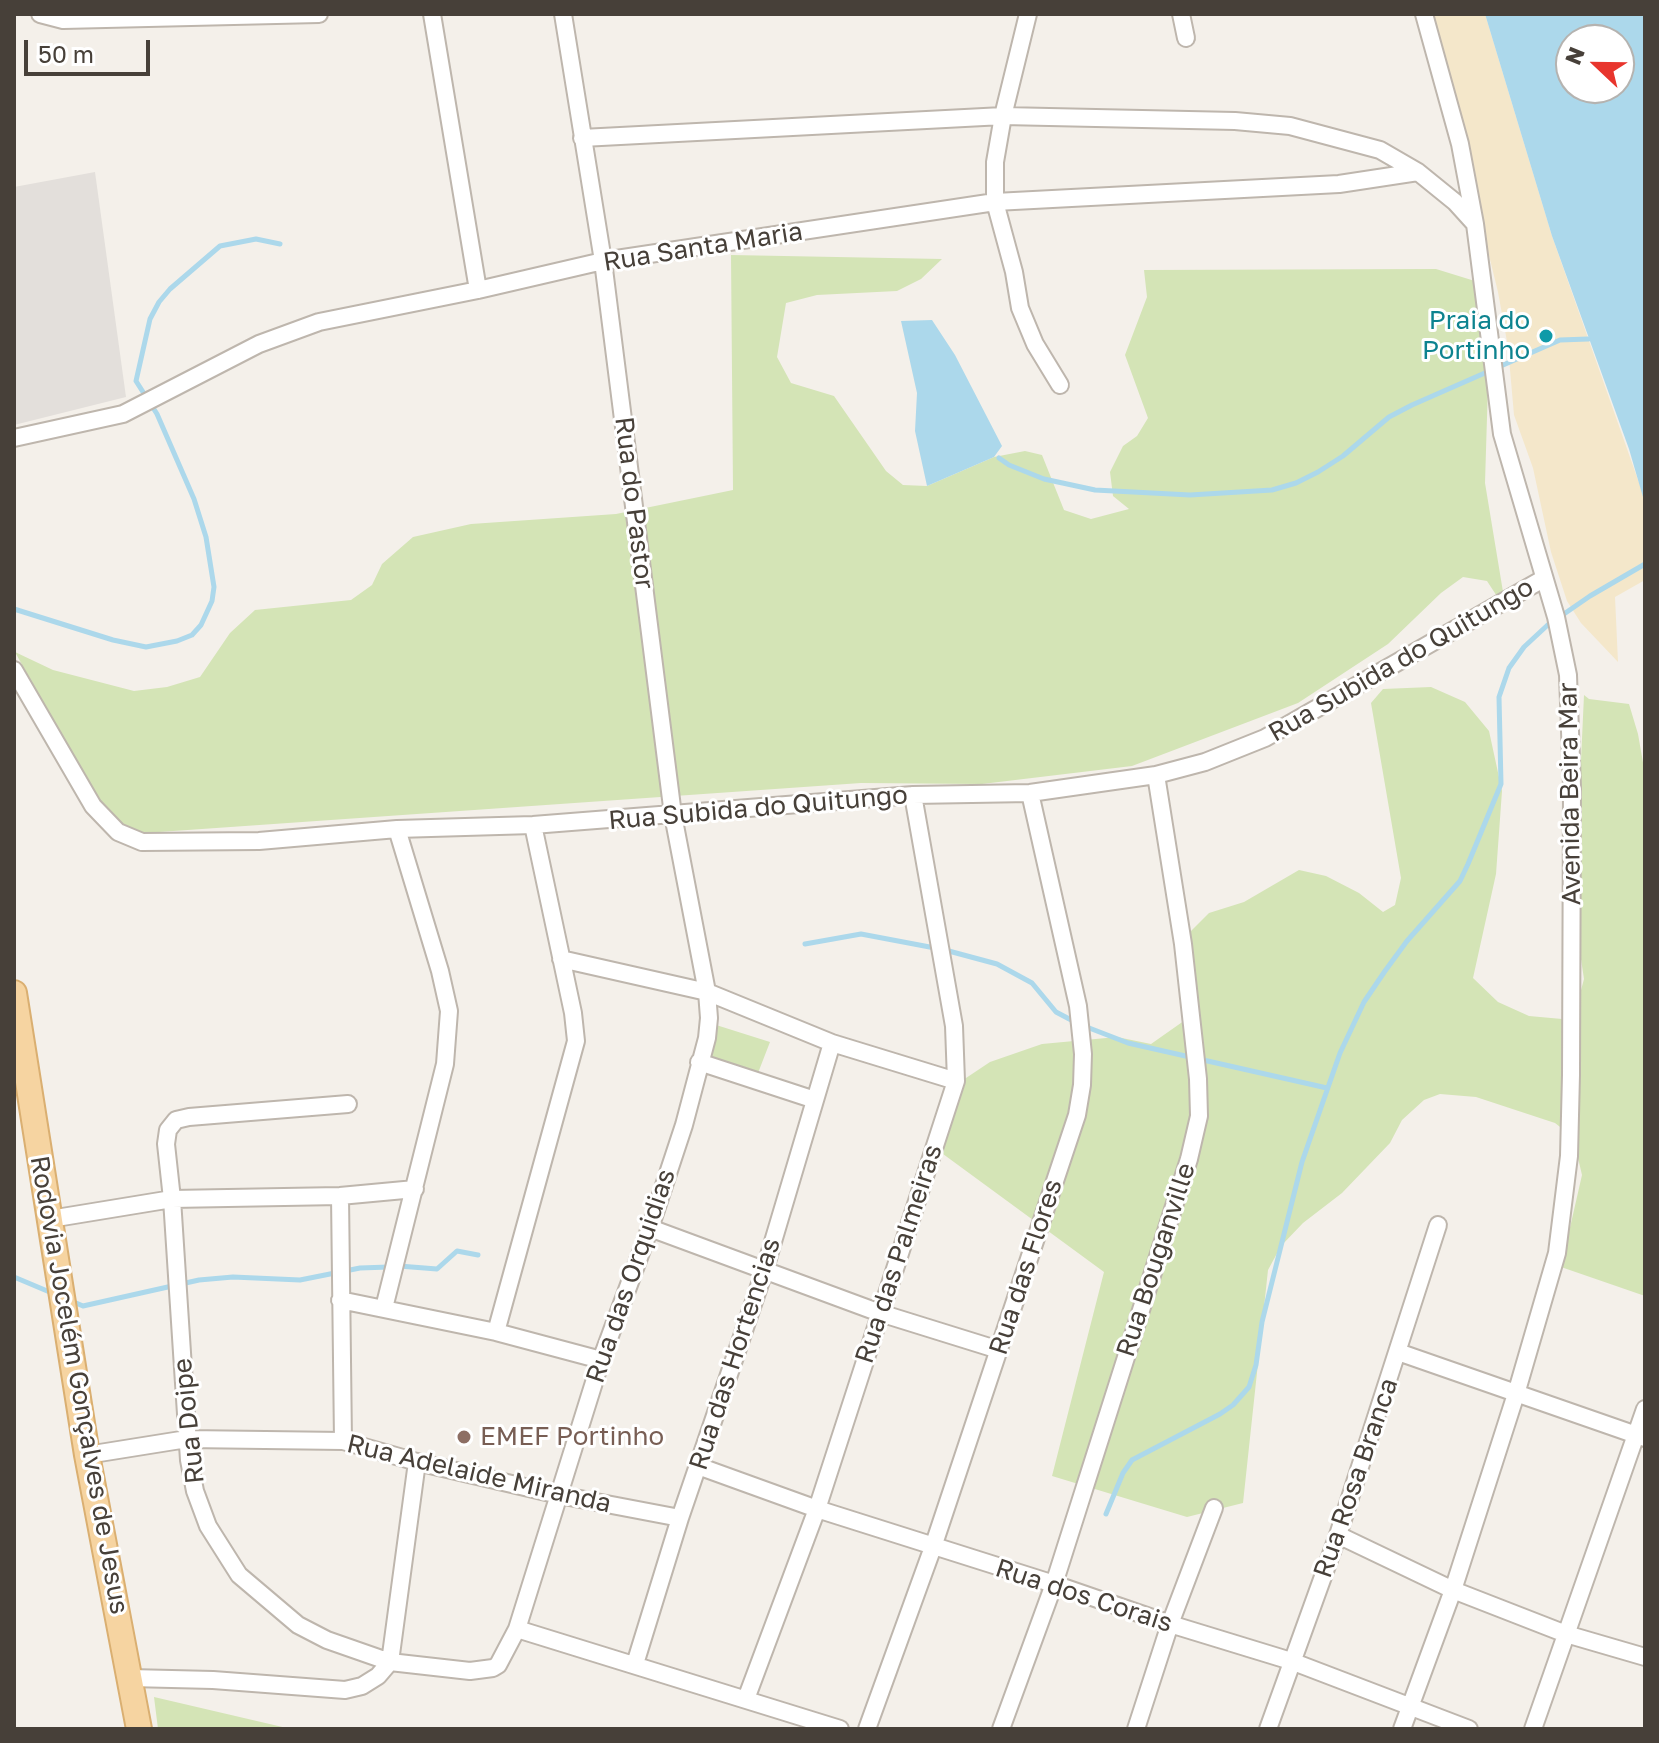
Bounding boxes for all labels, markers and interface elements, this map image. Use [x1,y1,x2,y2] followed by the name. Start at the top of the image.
[28,24,154,74] scale bar
[1555,24,1635,104] north arrow
[38,39,94,68] text: 50 m
[1558,43,1590,68] text: N
[601,216,805,278] street label: Rua Santa Maria
[1422,305,1530,366] place label: Praia do Portinho
[1537,327,1555,345] marker: Praia do Portinho
[608,415,660,591] street label: Rua do Pastor
[1263,571,1539,749] street label: Rua Subida do Quitungo
[1552,682,1588,906] street label: Avenida Beira Mar
[607,779,909,837] street label: Rua Subida do Quitungo
[849,1141,949,1367] street label: Rua das Palmeiras
[23,1153,135,1617] street label: Rodovia Jocelém Gonçalves de Jesus
[1110,1159,1202,1361] street label: Rua Bouganville
[580,1165,682,1387] street label: Rua das Orquidias
[983,1175,1069,1359] street label: Rua das Flores
[683,1234,787,1474] street label: Rua das Hortencias
[167,1357,211,1485] street label: Rua Doipe
[1307,1374,1405,1582] street label: Rua Rosa Branca
[480,1421,664,1453] place label: EMEF Portinho
[344,1428,614,1520] street label: Rua Adelaide Miranda
[455,1428,473,1446] marker: EMEF Portinho
[991,1553,1177,1639] street label: Rua dos Corais

